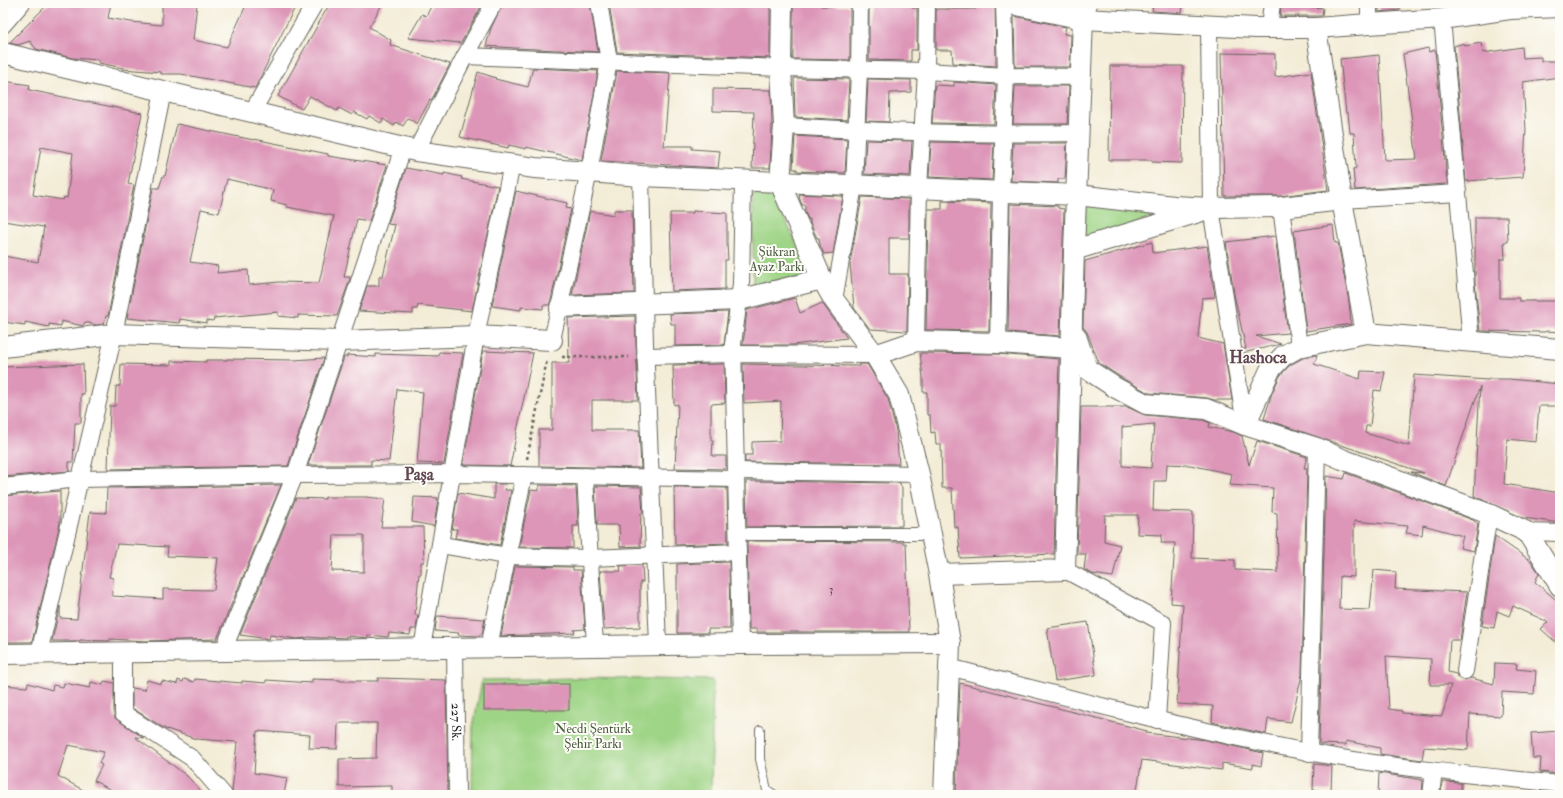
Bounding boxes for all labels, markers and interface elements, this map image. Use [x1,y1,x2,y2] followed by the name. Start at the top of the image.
[748,244,805,276] park label: Şükran Ayaz Parkı
[1229,347,1288,368] district label: Hashoca
[404,464,435,485] district label: Paşa
[829,583,833,596] house number: 3
[448,703,464,741] street label: 227 Sk.
[555,721,632,752] park label: Necdi Şentürk Şehir Parkı

